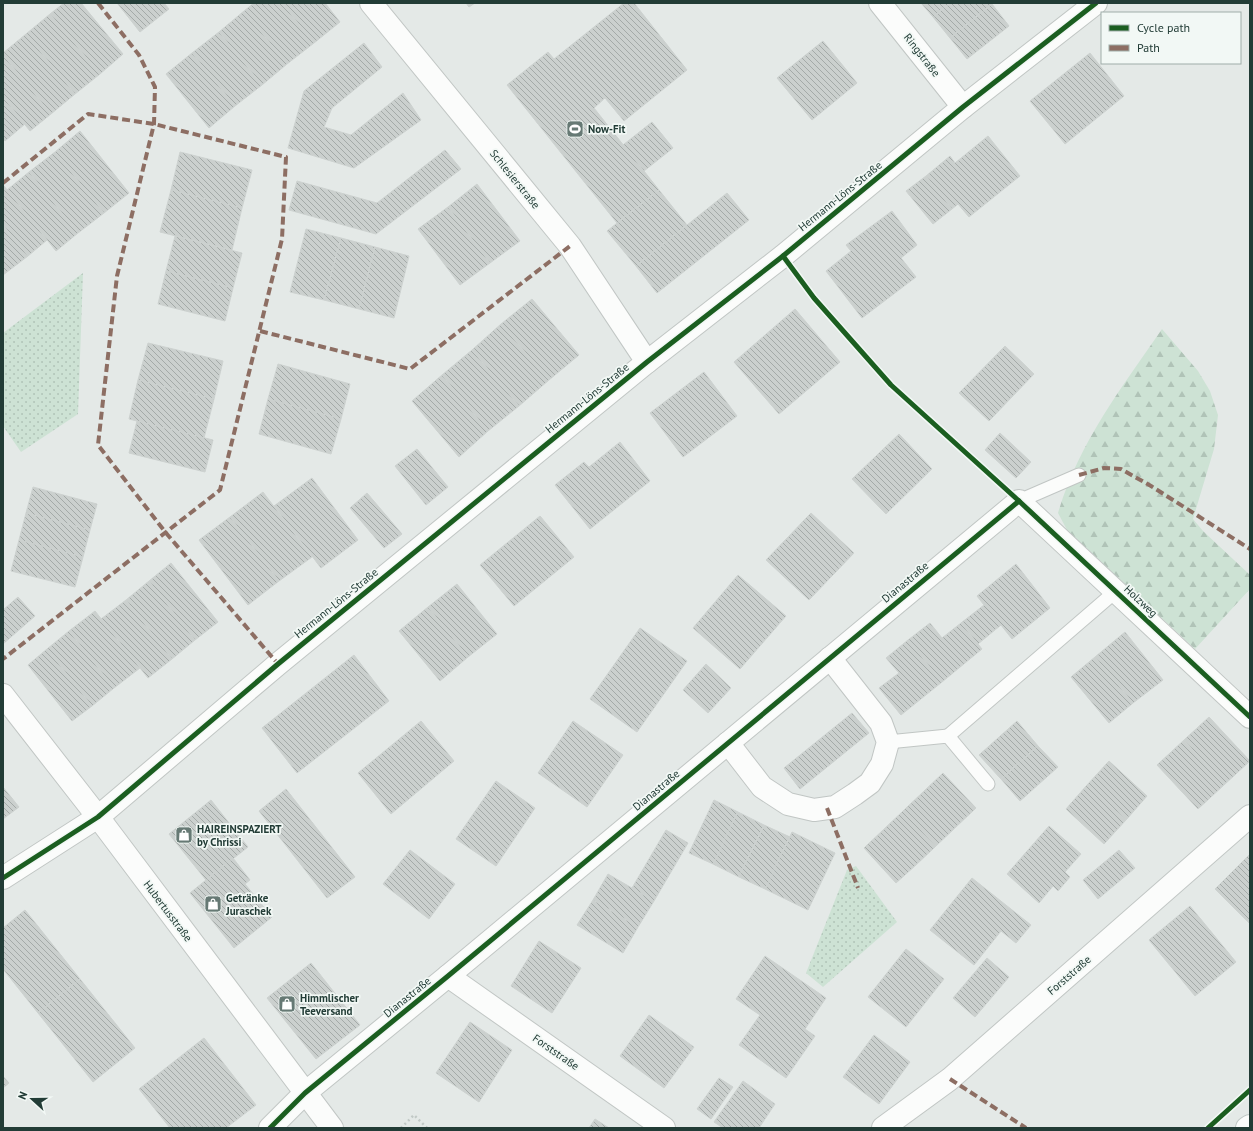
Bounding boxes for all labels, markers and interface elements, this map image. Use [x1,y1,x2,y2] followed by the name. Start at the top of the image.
[1101,12,1241,64] legend
[1137,20,1190,35] text: Cycle path
[901,31,943,80] street label: Ringstraße
[1137,40,1160,55] text: Path
[565,119,585,139] sports icon: Now-Fit
[588,122,625,136] place label: Now-Fit
[487,147,543,212] street label: Schlesierstraße
[795,158,885,234] street label: Hermann-Löns-Straße
[542,360,632,436] street label: Hermann-Löns-Straße
[879,558,932,606] street label: Dianastraße
[291,565,381,641] street label: Hermann-Löns-Straße
[1121,582,1161,620] street label: Holzweg
[630,766,683,814] street label: Dianastraße
[197,822,282,849] place label: HAIREINSPAZIERT by Chrissi
[174,825,194,845] shop icon: HAIREINSPAZIERT by Chrissi
[140,878,196,945] street label: Hubertusstraße
[225,891,272,918] place label: Getränke Juraschek
[203,894,223,914] shop icon: Getränke Juraschek
[1044,952,1094,998] street label: Forststraße
[381,973,434,1020] street label: Dianastraße
[300,991,359,1018] place label: Himmlischer Teeversand
[277,994,297,1014] shop icon: Himmlischer Teeversand
[530,1031,582,1073] street label: Forststraße
[12,1079,52,1119] north arrow
[15,1090,30,1101] text: N

